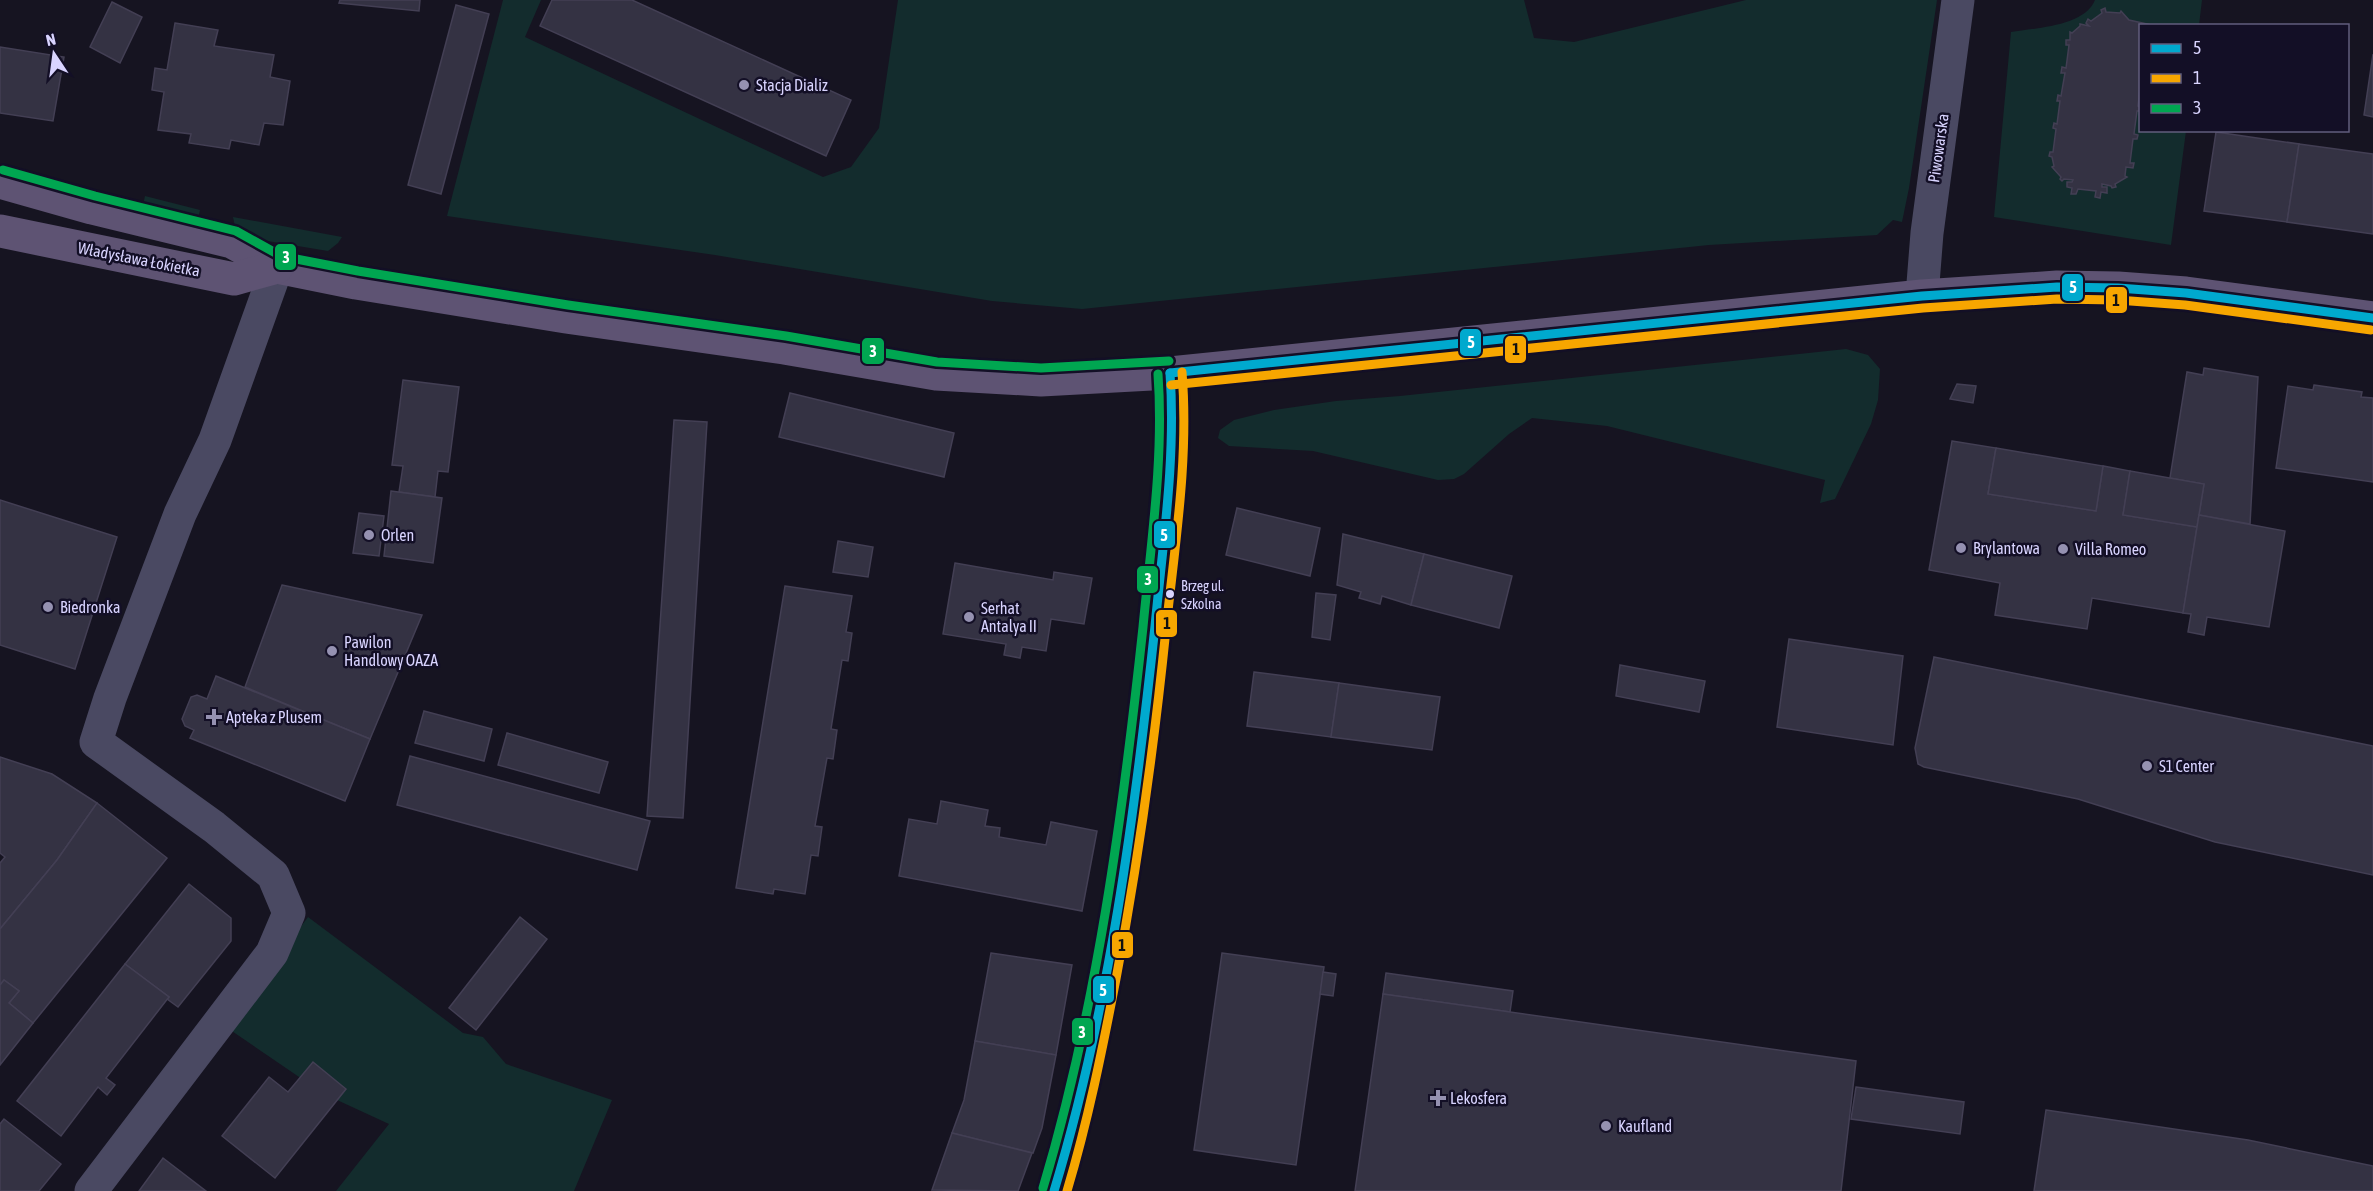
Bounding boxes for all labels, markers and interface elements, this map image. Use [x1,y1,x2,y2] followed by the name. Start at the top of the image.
[24,24,84,84] north arrow
[2139,24,2349,132] legend
[44,30,57,49] text: N
[2193,37,2201,58] text: 5
[2193,67,2201,88] text: 1
[756,76,828,95] place label: Stacja Dializ
[737,78,751,92] marker: Stacja Dializ
[2193,97,2201,118] text: 3
[1924,112,1952,184] street label: Piwowarska
[76,238,202,281] street label: Władysława Łokietka
[274,243,297,271] line badge: 3
[282,248,290,266] text: 3
[2061,273,2084,302] line badge: 5
[2069,278,2077,296] text: 5
[2105,286,2128,314] line badge: 1
[2112,291,2120,309] text: 1
[1459,328,1482,357] line badge: 5
[1467,333,1475,351] text: 5
[1504,335,1527,364] line badge: 1
[861,337,885,365] line badge: 3
[1512,340,1520,358] text: 1
[869,342,877,360] text: 3
[1153,520,1176,549] line badge: 5
[381,526,414,544] place label: Orlen
[1160,526,1168,544] text: 5
[362,528,376,542] marker: Orlen
[1973,539,2040,558] place label: Brylantowa
[2075,540,2146,558] place label: Villa Romeo
[1954,541,1968,555] marker: Brylantowa
[2056,542,2070,556] marker: Villa Romeo
[1136,565,1159,594] line badge: 3
[1144,570,1152,588] text: 3
[1181,578,1224,612] place label: Brzeg ul. Szkolna
[1164,588,1176,600] marker: Brzeg ul. Szkolna
[60,598,121,616] place label: Biedronka
[981,599,1037,636] place label: Serhat Antalya II
[41,600,55,614] marker: Biedronka
[1155,609,1178,638] line badge: 1
[962,610,976,624] marker: Serhat Antalya II
[1163,614,1171,632] text: 1
[344,633,438,670] place label: Pawilon Handlowy OAZA
[325,644,339,658] marker: Pawilon Handlowy OAZA
[226,708,322,727] place label: Apteka z Plusem
[207,710,221,724] marker: Apteka z Plusem
[2159,757,2214,775] place label: S1 Center
[2140,759,2154,773] marker: S1 Center
[1111,931,1134,959] line badge: 1
[1118,936,1126,954] text: 1
[1092,975,1115,1004] line badge: 5
[1099,981,1107,999] text: 5
[1071,1017,1094,1046] line badge: 3
[1078,1023,1086,1041] text: 3
[1450,1089,1507,1107] place label: Lekosfera
[1431,1091,1445,1105] marker: Lekosfera
[1618,1117,1672,1135] place label: Kaufland
[1599,1119,1613,1133] marker: Kaufland

